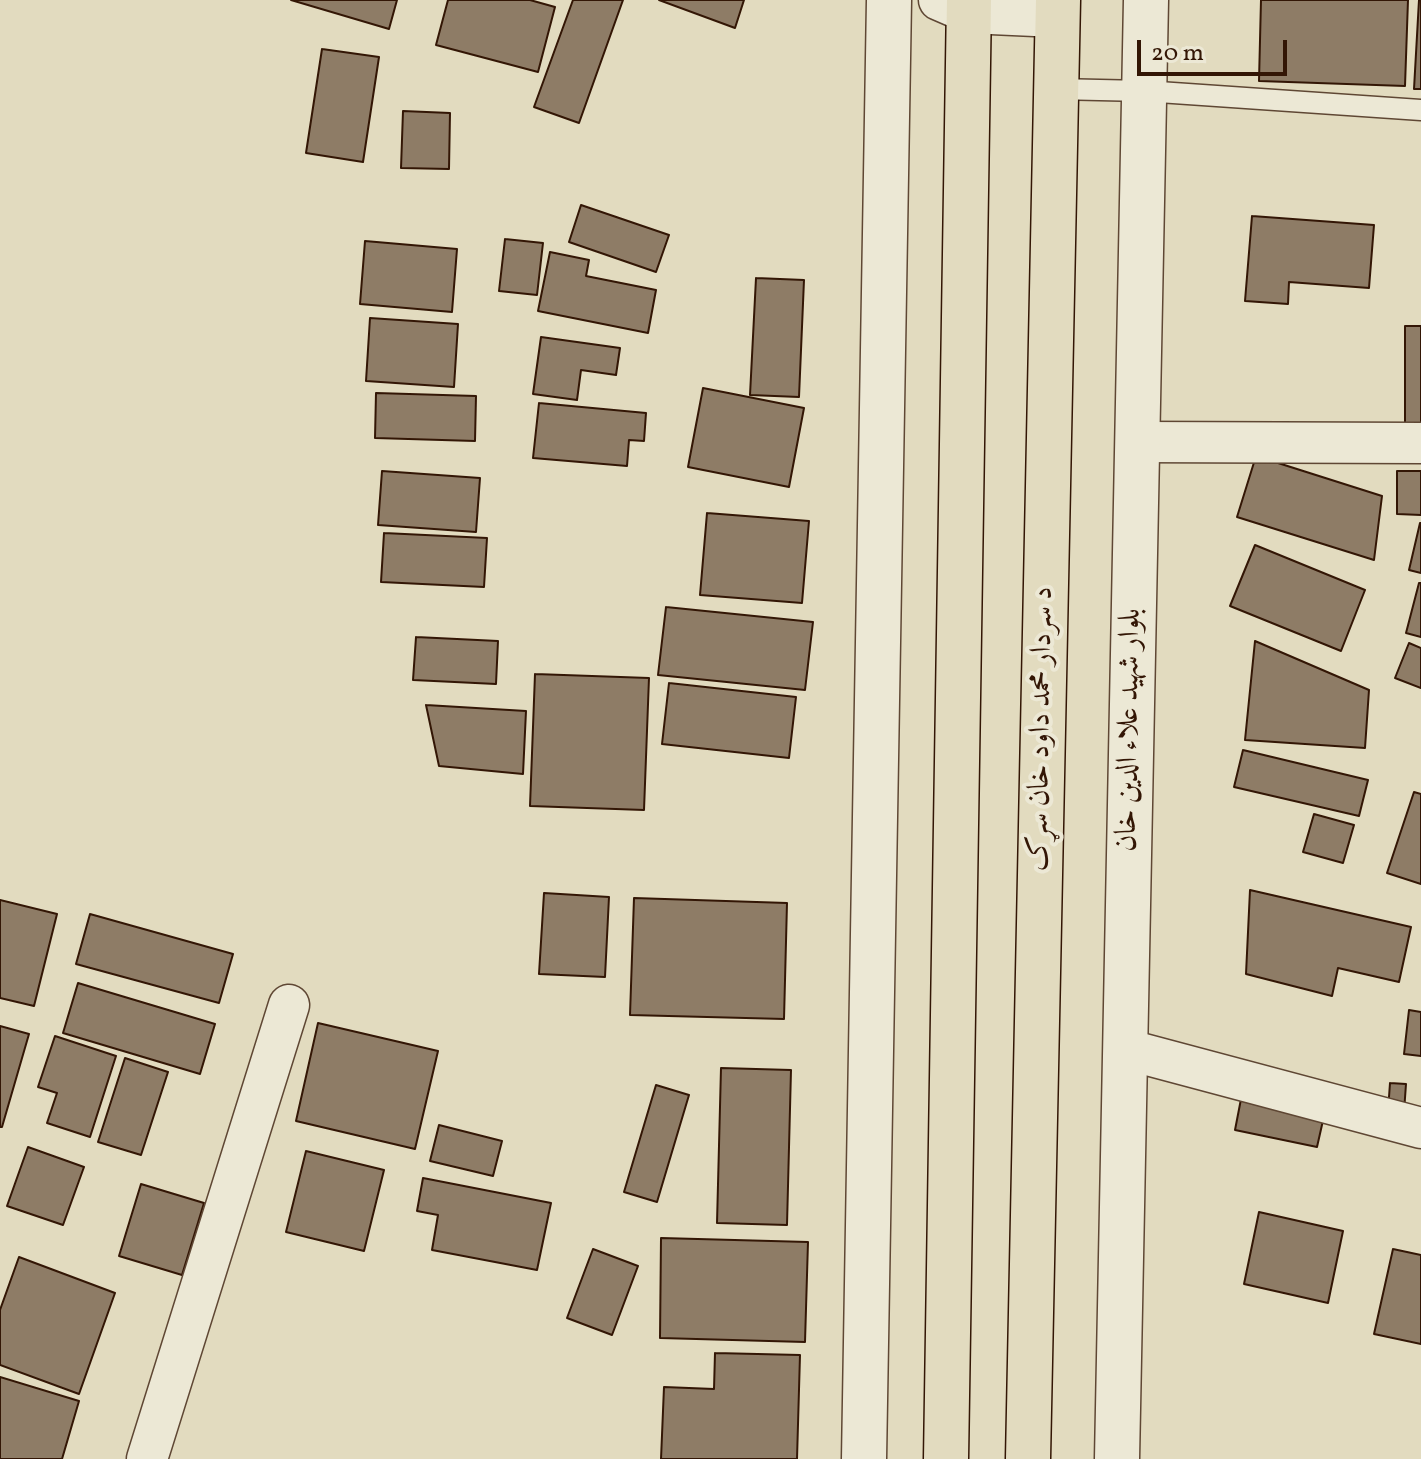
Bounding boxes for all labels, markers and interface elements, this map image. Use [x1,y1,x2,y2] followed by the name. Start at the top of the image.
[1141,24,1291,74] scale bar
[1151,37,1204,71] text: 20 m
[1023,586,1063,872] street label: د سردار محمد داود خان سړک
[1111,608,1151,852] street label: بلوار شهید علاء الدین خان

